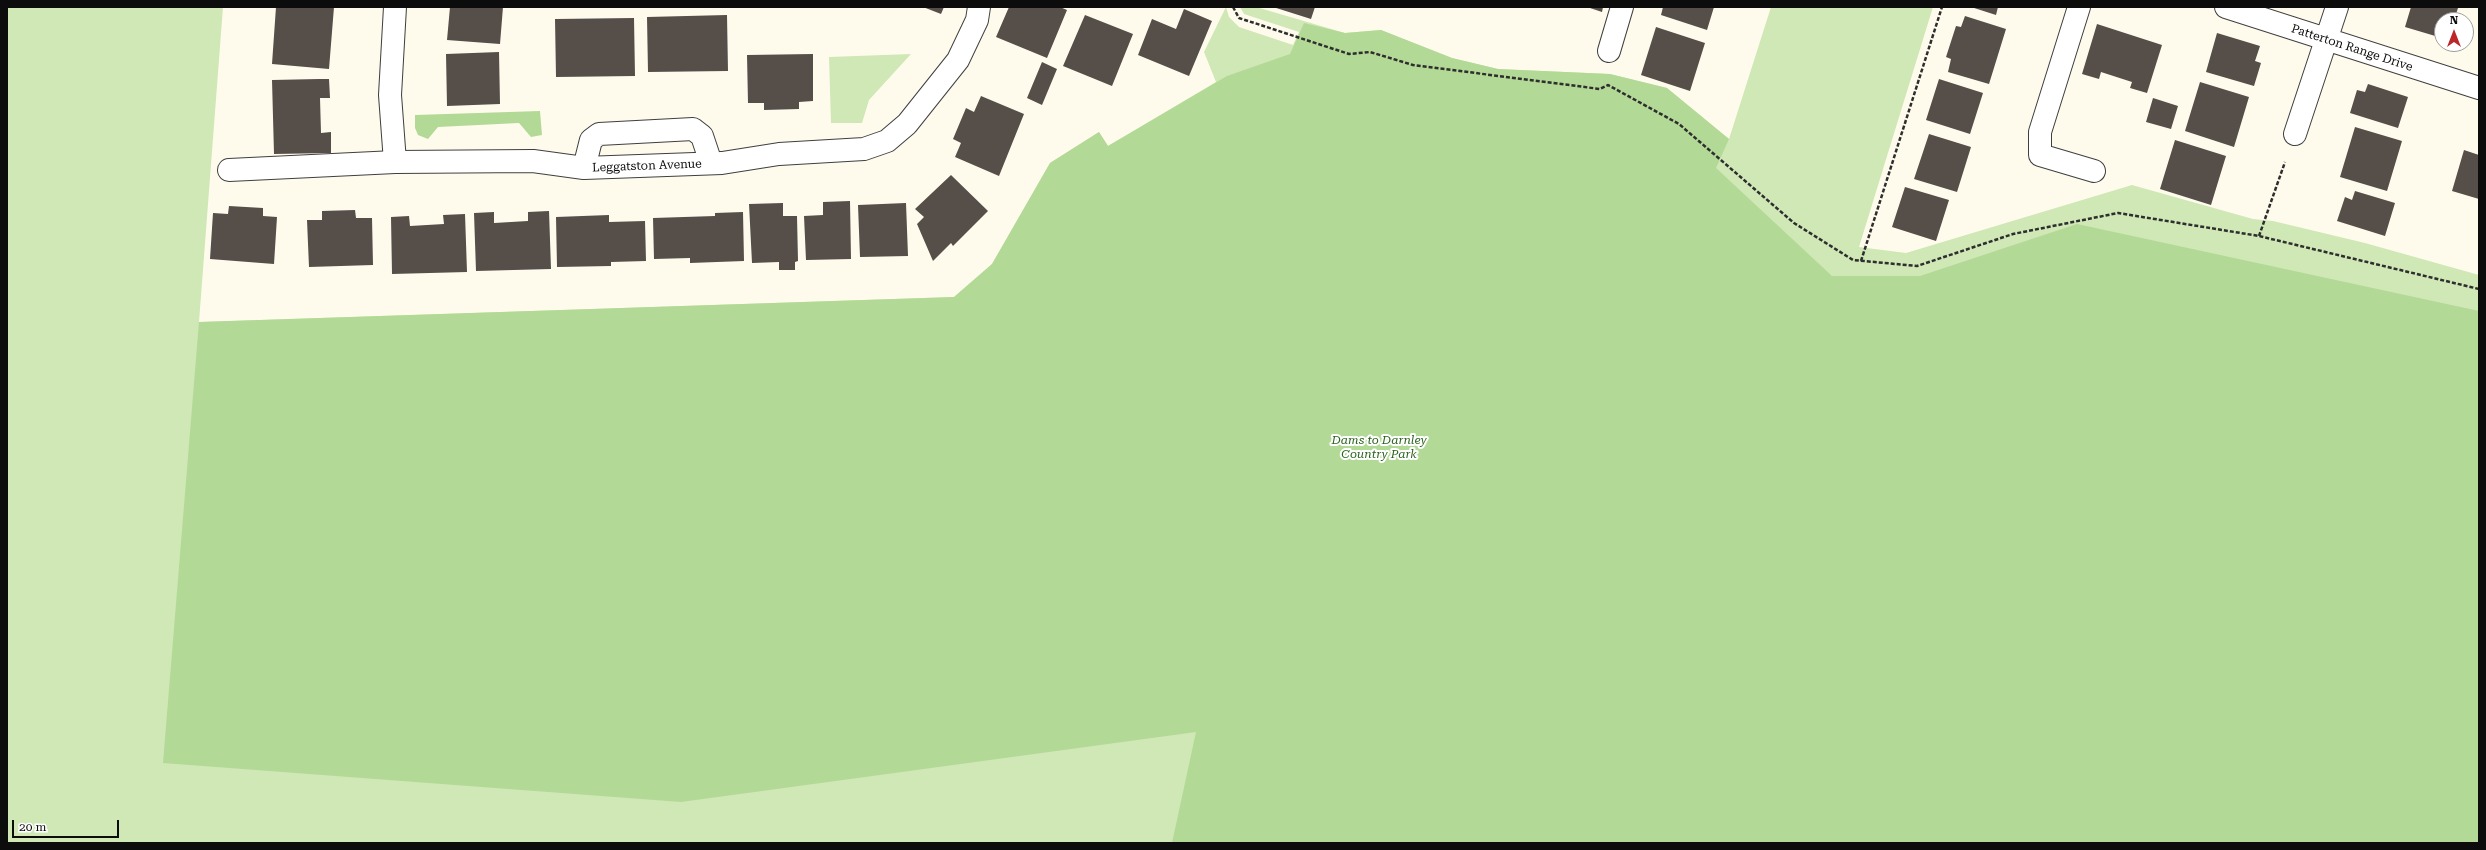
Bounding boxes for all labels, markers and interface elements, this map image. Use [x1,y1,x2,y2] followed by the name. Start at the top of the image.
[2434,12,2474,52] north arrow
[2450,14,2458,27] text: N
[2289,22,2415,74] street label: Patterton Range Drive
[592,157,702,175] street label: Leggatston Avenue
[1331,433,1427,461] park label: Dams to Darnley Country Park
[14,812,121,838] scale bar
[19,820,46,834] text: 20 m

